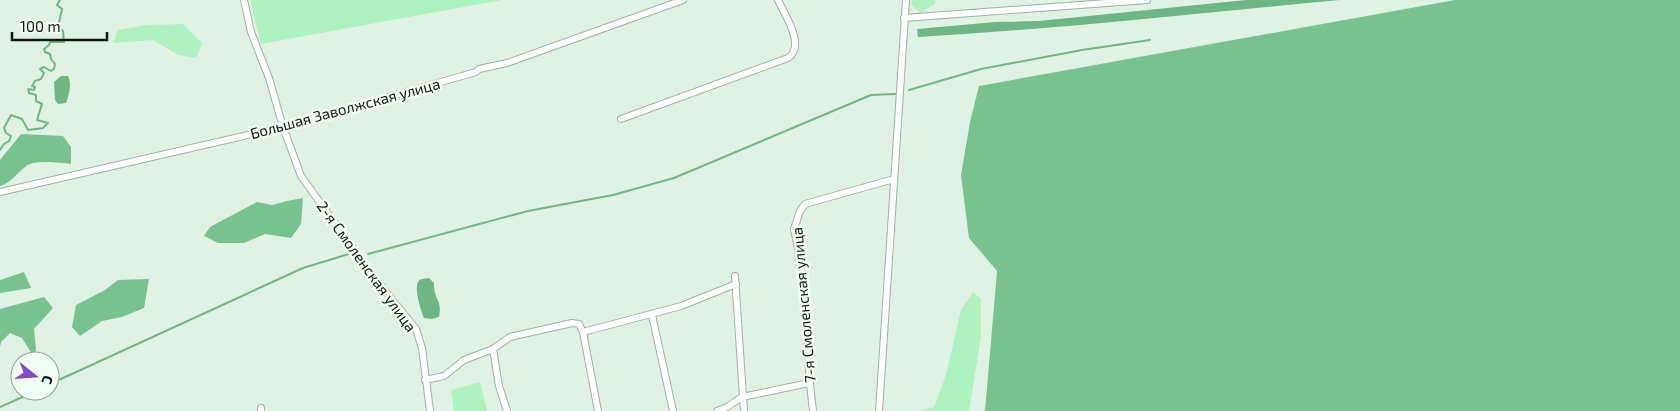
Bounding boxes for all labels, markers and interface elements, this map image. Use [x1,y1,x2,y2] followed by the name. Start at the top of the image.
[12,10,108,42] scale bar
[20,17,61,35] text: 100 m
[248,74,442,143] street label: Большая Заволжская улица
[313,197,420,335] street label: 2-я Смоленская улица
[787,226,820,384] street label: 7-я Смоленская улица
[10,351,60,401] north arrow
[39,374,57,386] text: С

